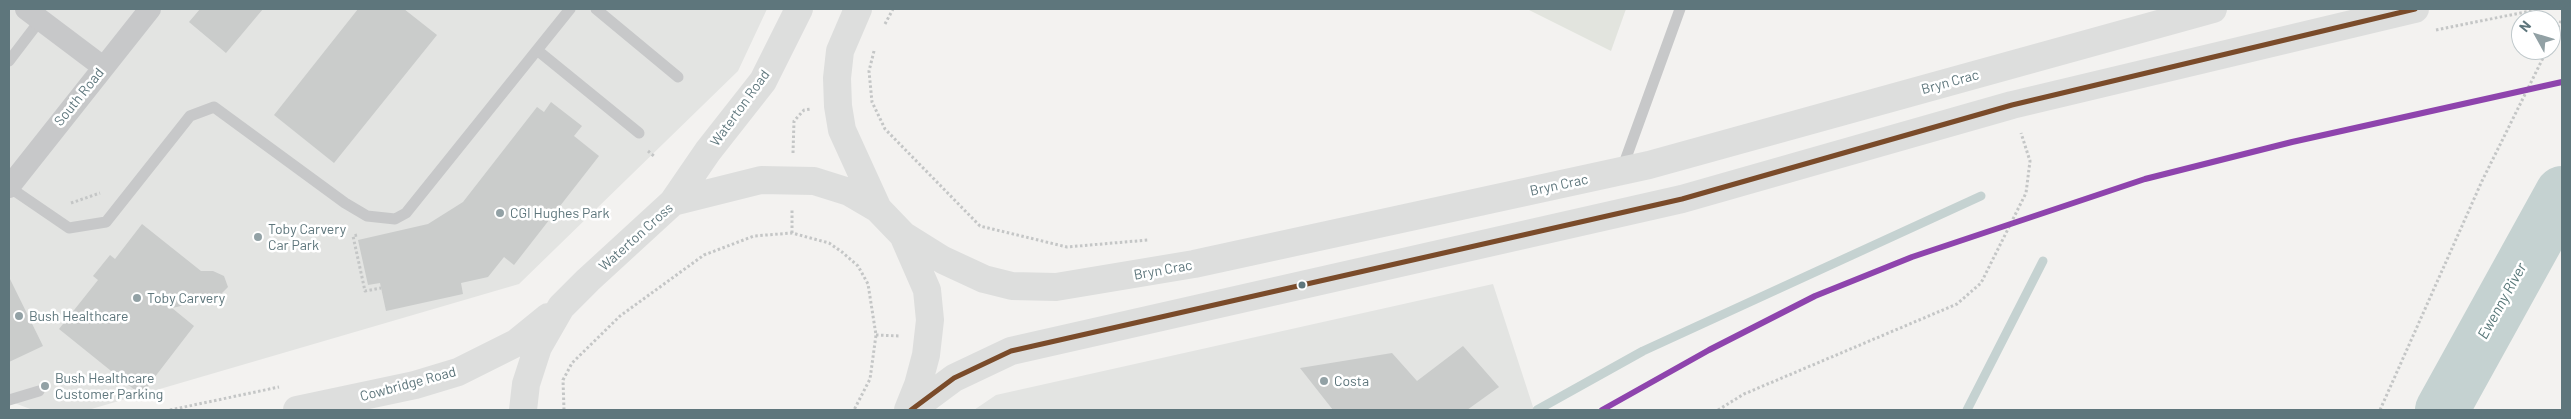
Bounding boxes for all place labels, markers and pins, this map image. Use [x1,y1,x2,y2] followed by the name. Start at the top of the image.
[510,205,609,221] place label: CGI Hughes Park
[494,207,506,219] marker: CGI Hughes Park
[268,221,346,253] place label: Toby Carvery Car Park
[252,231,264,243] marker: Toby Carvery Car Park
[1297,280,1307,290] unlabelled marker
[147,290,225,306] place label: Toby Carvery
[131,292,143,304] marker: Toby Carvery
[29,308,129,324] place label: Bush Healthcare
[13,310,25,322] marker: Bush Healthcare
[55,370,163,402] place label: Bush Healthcare Customer Parking
[1334,373,1369,389] place label: Costa
[1318,375,1330,387] marker: Costa
[39,380,51,392] marker: Bush Healthcare Customer Parking

